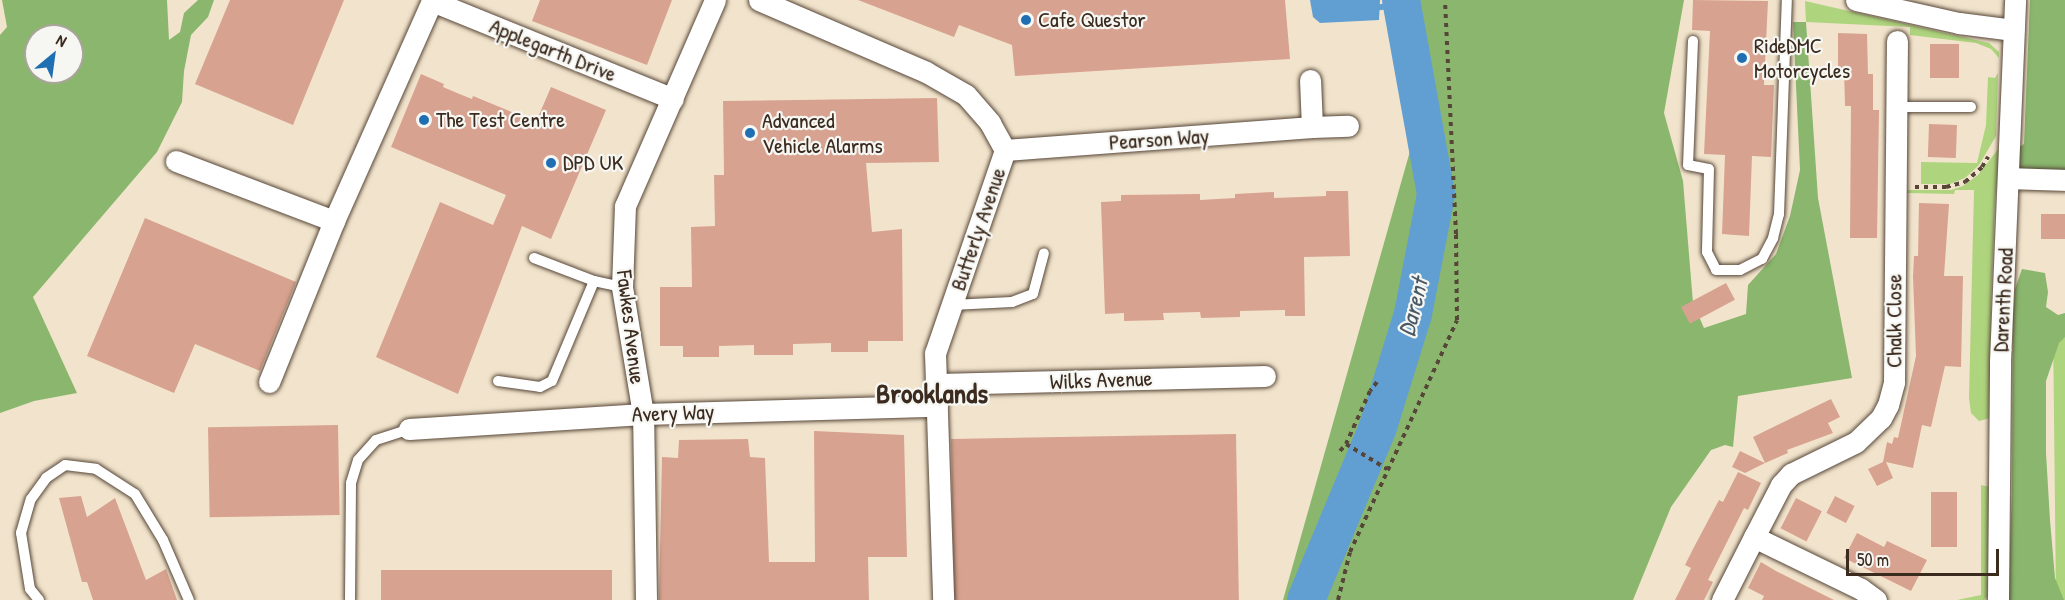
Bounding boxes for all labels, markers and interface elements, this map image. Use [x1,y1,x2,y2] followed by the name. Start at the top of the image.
[1038,7,1146,33] place label: Cafe Questor
[486,13,620,87] street label: Applegarth Drive
[1019,13,1033,27] marker: Cafe Questor
[24,24,84,84] north arrow
[53,28,71,52] text: N
[1754,32,1850,84] place label: RideDMC Motorcycles
[1735,51,1749,65] marker: RideDMC Motorcycles
[436,107,565,133] place label: The Test Centre
[762,107,883,158] place label: Advanced Vehicle Alarms
[417,113,431,127] marker: The Test Centre
[1108,122,1210,156] street label: Pearson Way
[743,126,757,140] marker: Advanced Vehicle Alarms
[563,150,623,176] place label: DPD UK
[544,156,558,170] marker: DPD UK
[945,164,1011,294] street label: Butterly Avenue
[1987,247,2019,353] street label: Darenth Road
[611,269,651,385] street label: Fawkes Avenue
[1881,274,1907,368] street label: Chalk Close
[1392,275,1434,339] water label: Darent
[1049,365,1153,395] street label: Wilks Avenue
[876,376,988,410] district label: Brooklands
[631,398,715,428] street label: Avery Way
[1849,537,2002,575] scale bar
[1857,547,1889,572] text: 50 m

